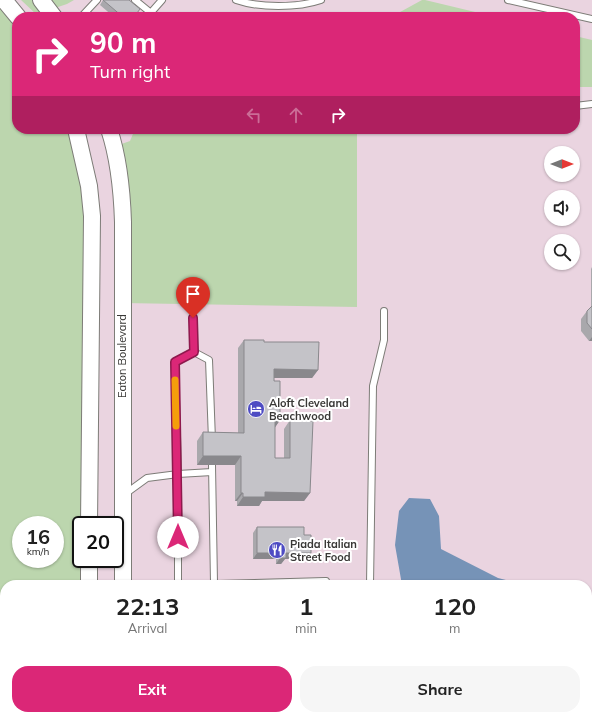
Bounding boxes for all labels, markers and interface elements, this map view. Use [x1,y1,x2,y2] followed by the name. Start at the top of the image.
[90,25,156,60] text: 90 m
[24,28,76,80] icon: right
[90,60,170,83] text: Turn right
[243,104,265,126] icon: left
[285,104,307,126] icon: ahead
[327,104,349,126] icon: right
[544,146,580,182] north arrow
[544,146,580,270] map controls
[544,190,580,226] button: sound
[544,234,580,270] button: search
[176,277,210,318] pin
[182,283,204,305] icon: arrive
[115,314,129,398] street label: Eaton Boulevard
[269,396,349,423] place label: Aloft Cleveland Beachwood
[246,399,266,419] hotel icon: Aloft Cleveland Beachwood
[72,516,124,568] speed limit sign: 20
[157,516,199,558] position arrow
[26,524,50,549] text: 16
[290,537,357,564] place label: Piada Italian Street Food
[267,540,287,560] restaurant icon: Piada Italian Street Food
[27,545,49,558] text: km/h
[116,591,179,621] text: 22:13
[299,591,313,621] text: 1
[433,591,476,621] text: 120
[128,620,167,636] text: Arrival
[295,620,317,636] text: min
[449,620,460,636] text: m
[12,666,292,712] button: Exit
[300,666,580,712] button: Share

